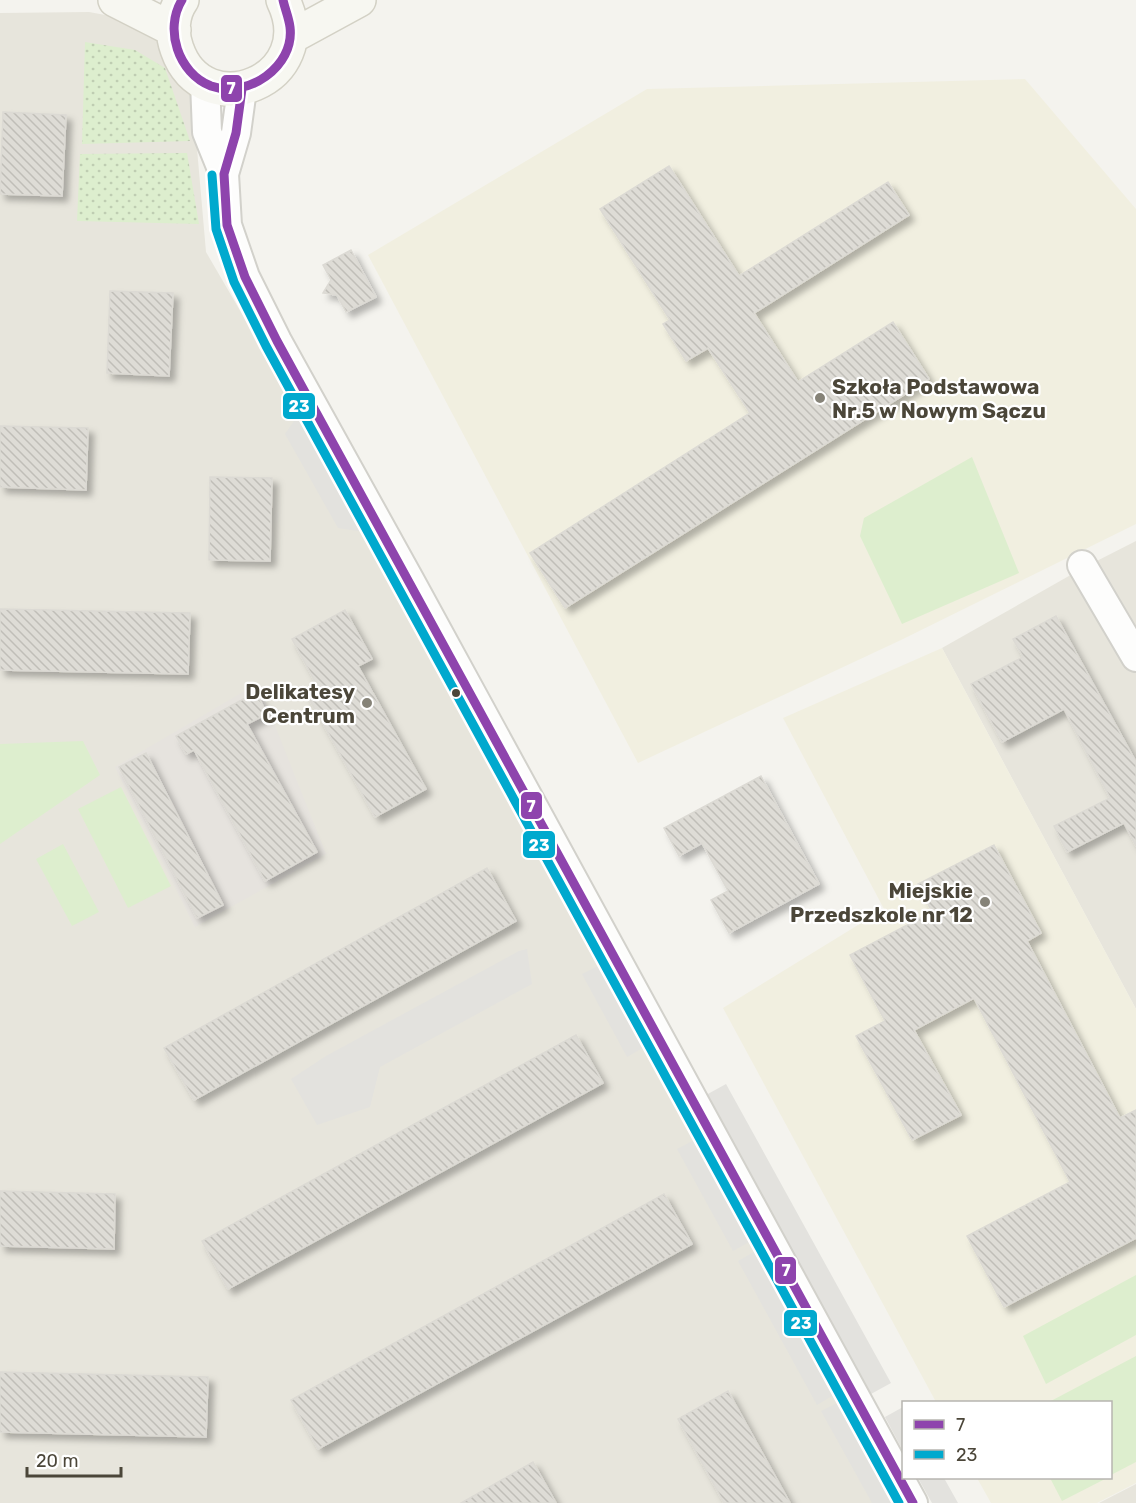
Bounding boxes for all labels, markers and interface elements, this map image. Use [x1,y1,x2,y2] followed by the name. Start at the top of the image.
[220,74,243,103] line badge: 7
[226,79,236,98] text: 7
[832,374,1046,423] place label: Szkoła Podstawowa Nr.5 w Nowym Sączu
[813,391,827,405] marker: Szkoła Podstawowa Nr.5 w Nowym Sączu
[282,392,316,420] line badge: 23
[289,397,309,416] text: 23
[245,679,355,728] place label: Delikatesy Centrum
[450,687,462,699] unlabelled marker
[360,696,374,710] marker: Delikatesy Centrum
[520,791,543,820] line badge: 7
[526,797,536,816] text: 7
[522,830,556,859] line badge: 23
[529,836,549,855] text: 23
[790,878,973,927] place label: Miejskie Przedszkole nr 12
[978,895,992,909] marker: Miejskie Przedszkole nr 12
[774,1256,797,1285] line badge: 7
[781,1261,791,1280] text: 7
[783,1309,818,1337] line badge: 23
[791,1314,811,1333] text: 23
[902,1401,1112,1479] legend
[956,1414,965,1436] text: 7
[27,1440,122,1478] scale bar
[956,1444,977,1466] text: 23
[36,1450,78,1472] text: 20 m

